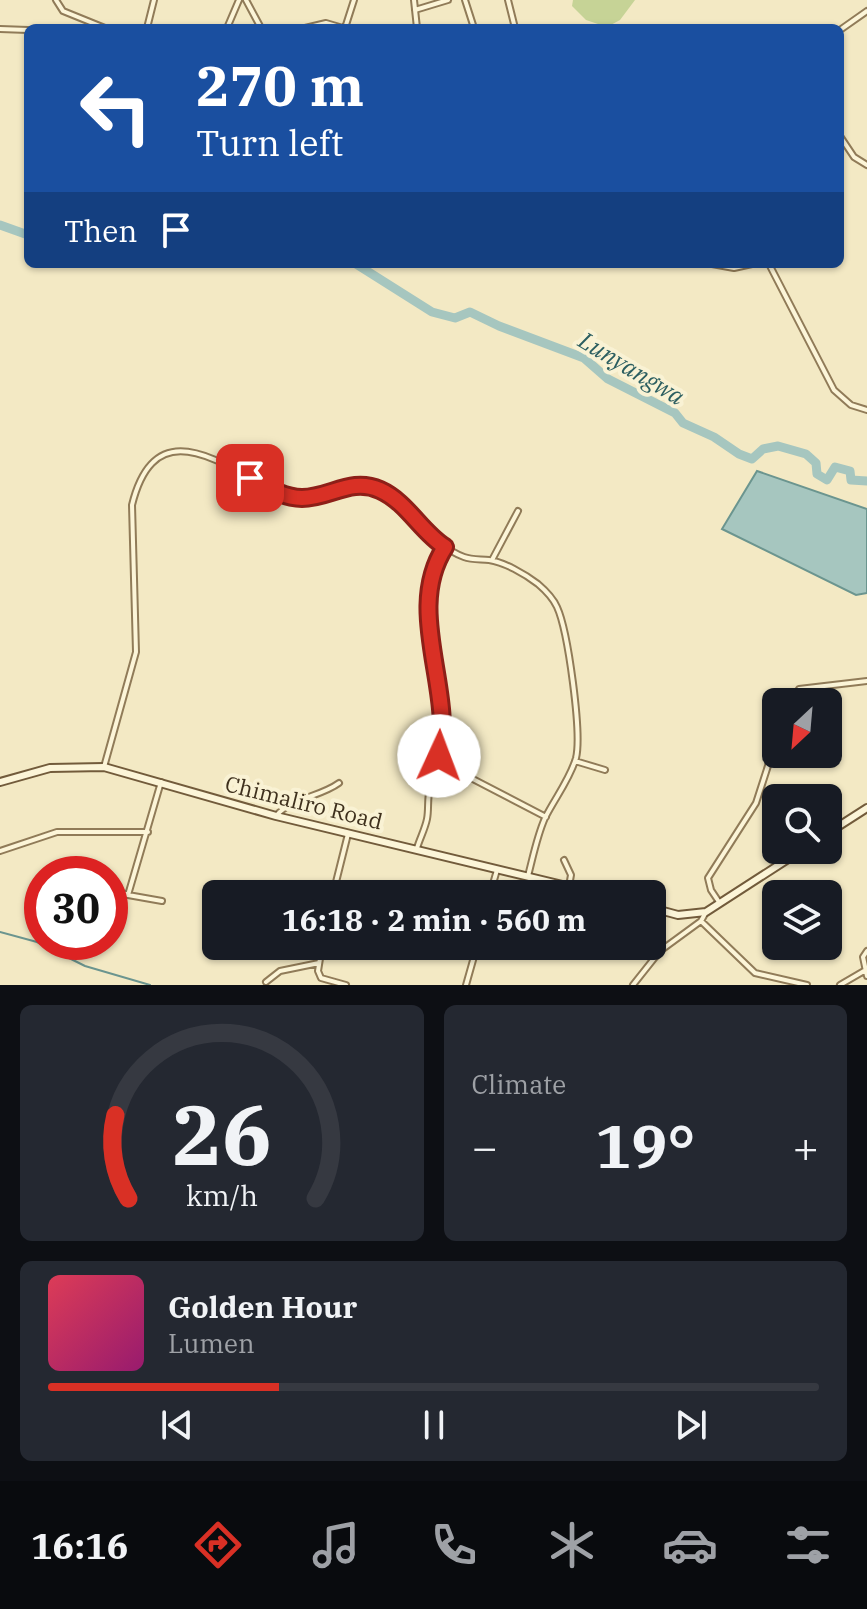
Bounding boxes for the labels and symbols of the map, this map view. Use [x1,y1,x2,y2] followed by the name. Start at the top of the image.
[572,323,691,412] water label: Lunyangwa
[216,444,284,512] pin
[762,688,842,768] north arrow
[397,714,481,798] position arrow
[222,768,386,836] street label: Chimaliro Road
[24,856,128,960] speed limit sign: 30

